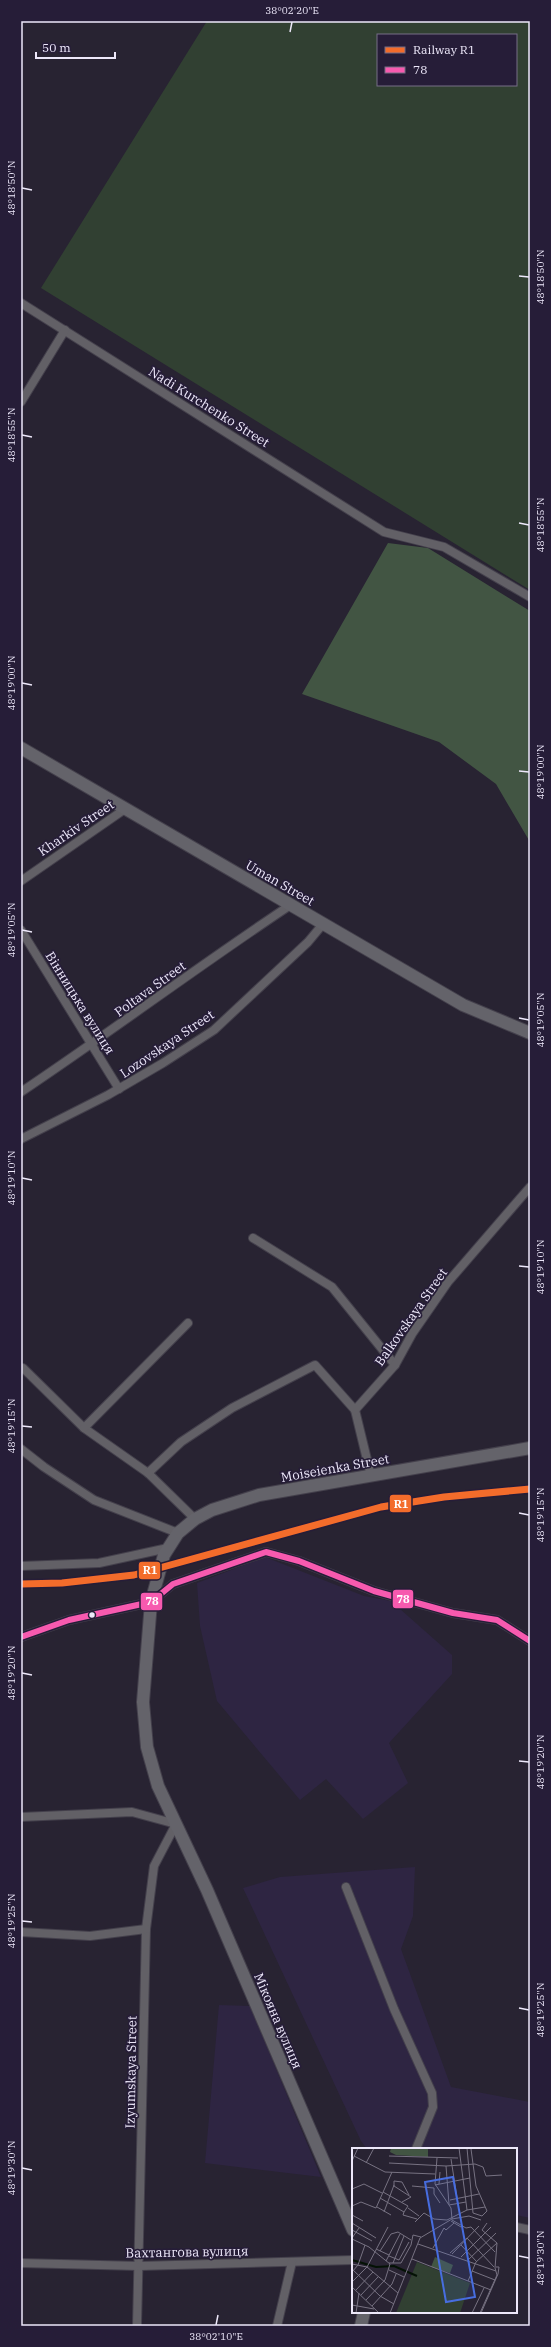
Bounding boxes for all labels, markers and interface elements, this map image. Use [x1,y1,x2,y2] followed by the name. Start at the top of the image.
[265,4,319,17] text: 38°02'20"E
[36,34,115,60] scale bar
[377,34,517,86] legend
[42,40,71,55] text: 50 m
[413,42,475,57] text: Railway R1
[413,62,427,77] text: 78
[5,160,18,216] text: 48°18'50"N
[534,249,547,305] text: 48°18'50"N
[145,363,273,451] street label: Nadi Kurchenko Street
[5,407,18,463] text: 48°18'55"N
[534,497,547,553] text: 48°18'55"N
[5,655,18,711] text: 48°19'00"N
[534,744,547,800] text: 48°19'00"N
[35,796,118,860] street label: Kharkiv Street
[242,856,318,910] street label: Uman Street
[5,902,18,958] text: 48°19'05"N
[42,948,118,1058] street label: Вінницька вулиця
[111,957,189,1021] street label: Poltava Street
[534,992,547,1048] text: 48°19'05"N
[117,1006,218,1082] street label: Lozovskaya Street
[5,1150,18,1206] text: 48°19'10"N
[534,1239,547,1295] text: 48°19'10"N
[371,1264,451,1369] street label: Balkovskaya Street
[5,1398,18,1454] text: 48°19'15"N
[280,1450,391,1486] street label: Moiseienka Street
[534,1487,547,1543] text: 48°19'15"N
[389,1494,412,1513] line badge: R1
[394,1497,409,1511] text: R1
[138,1561,161,1580] line badge: R1
[143,1563,158,1577] text: R1
[392,1589,414,1609] line badge: 78
[140,1592,163,1611] line badge: 78
[396,1592,410,1606] text: 78
[145,1594,159,1608] text: 78
[87,1610,97,1620] unlabelled marker
[5,1645,18,1701] text: 48°19'20"N
[534,1734,547,1790] text: 48°19'20"N
[5,1893,18,1949] text: 48°19'25"N
[250,1970,306,2072] street label: Мікояна вулиця
[534,1982,547,2038] text: 48°19'25"N
[122,2015,140,2129] street label: Izyumskaya Street
[5,2140,18,2196] text: 48°19'30"N
[352,2148,517,2313] inset map
[534,2230,547,2286] text: 48°19'30"N
[125,2242,249,2262] street label: Вахтангова вулиця
[189,2330,243,2343] text: 38°02'10"E

